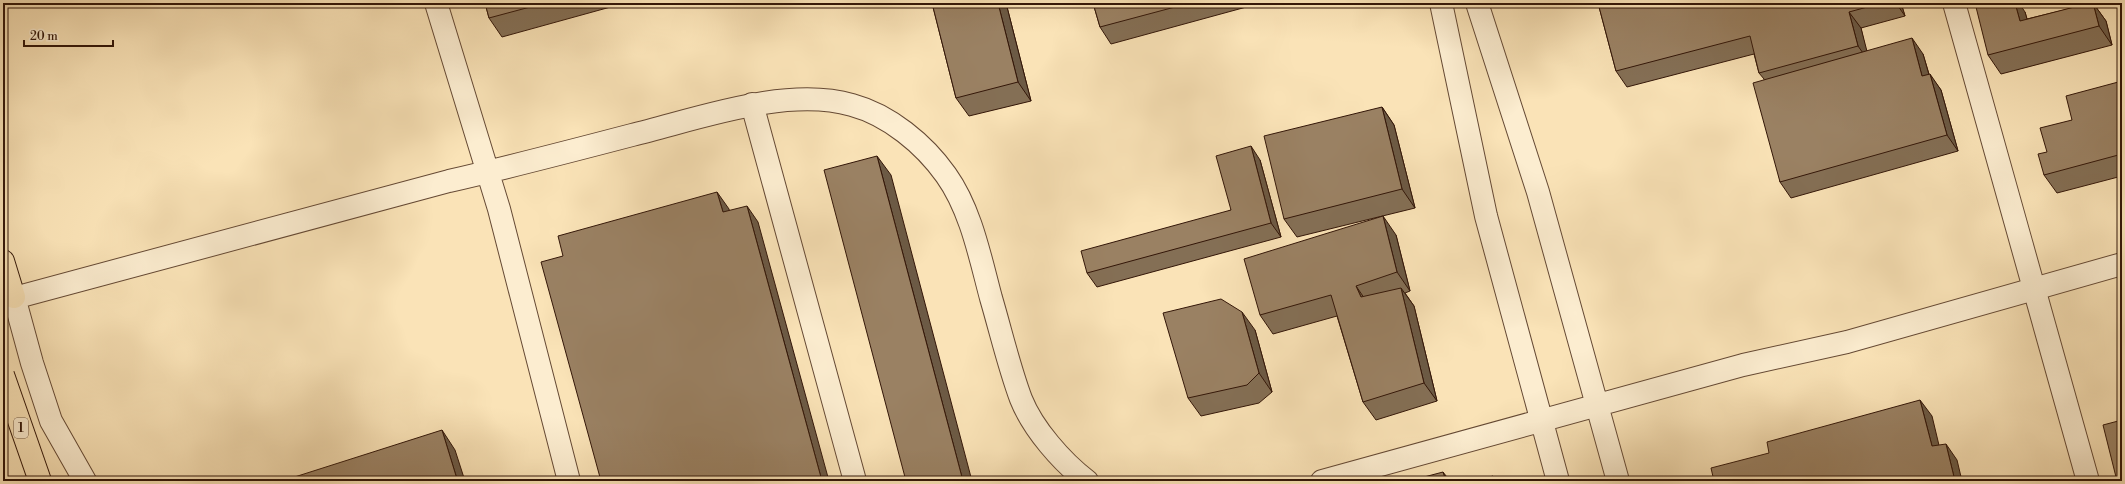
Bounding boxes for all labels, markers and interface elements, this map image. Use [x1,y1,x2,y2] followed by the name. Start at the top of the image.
[24,22,113,48] scale bar
[30,29,58,44] text: 20 m
[14,418,28,438] road number: 1

